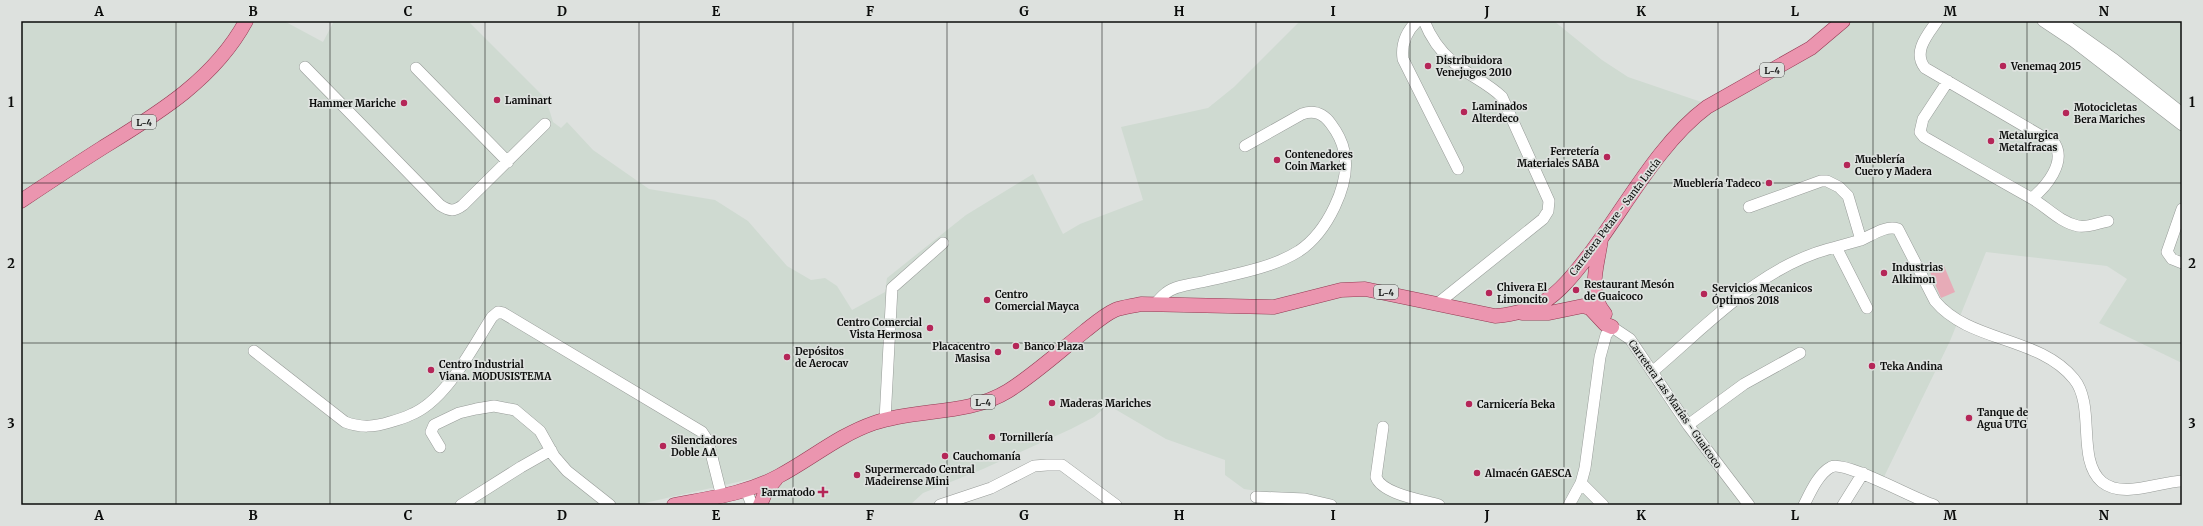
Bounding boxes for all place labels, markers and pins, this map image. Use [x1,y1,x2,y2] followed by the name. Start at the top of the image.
[1435,54,1512,79] place label: Distribuidora Venejugos 2010
[2010,60,2081,73] place label: Venemaq 2015
[1423,61,1433,71] marker: Distribuidora Venejugos 2010
[1998,61,2008,71] marker: Venemaq 2015
[505,94,552,107] place label: Laminart
[492,95,502,105] marker: Laminart
[309,97,397,110] place label: Hammer Mariche
[399,98,409,108] marker: Hammer Mariche
[1471,100,1527,125] place label: Laminados Alterdeco
[2074,101,2145,126] place label: Motocicletas Bera Mariches
[1459,107,1469,117] marker: Laminados Alterdeco
[2061,108,2071,118] marker: Motocicletas Bera Mariches
[1999,129,2059,154] place label: Metalurgica Metalfracas
[1986,136,1996,146] marker: Metalurgica Metalfracas
[1517,145,1600,170] place label: Ferretería Materiales SABA
[1285,148,1353,173] place label: Contenedores Coin Market
[1602,152,1612,162] marker: Ferretería Materiales SABA
[1855,153,1932,178] place label: Mueblería Cuero y Madera
[1272,155,1282,165] marker: Contenedores Coin Market
[1842,160,1852,170] marker: Mueblería Cuero y Madera
[1673,177,1761,190] place label: Mueblería Tadeco
[1764,178,1774,188] marker: Mueblería Tadeco
[1891,261,1943,286] place label: Industrias Alkimon
[1879,268,1889,278] marker: Industrias Alkimon
[1584,278,1674,303] place label: Restaurant Mesón de Guaicoco
[1497,281,1548,306] place label: Chivera El Limoncito
[1712,282,1812,307] place label: Servicios Mecanicos Óptimos 2018
[1571,285,1581,295] marker: Restaurant Mesón de Guaicoco
[995,288,1080,313] place label: Centro Comercial Mayca
[1484,288,1494,298] marker: Chivera El Limoncito
[1699,289,1709,299] marker: Servicios Mecanicos Óptimos 2018
[982,295,992,305] marker: Centro Comercial Mayca
[837,316,923,341] place label: Centro Comercial Vista Hermosa
[925,323,935,333] marker: Centro Comercial Vista Hermosa
[932,340,990,365] place label: Placacentro Masisa
[1024,340,1084,353] place label: Banco Plaza
[1011,341,1021,351] marker: Banco Plaza
[795,345,849,370] place label: Depósitos de Aerocav
[993,347,1003,357] marker: Placacentro Masisa
[782,352,792,362] marker: Depósitos de Aerocav
[438,358,552,383] place label: Centro Industrial Viana. MODUSISTEMA
[1880,360,1943,373] place label: Teka Andina
[1867,361,1877,371] marker: Teka Andina
[426,365,436,375] marker: Centro Industrial Viana. MODUSISTEMA
[1060,397,1151,410] place label: Maderas Mariches
[1047,398,1057,408] marker: Maderas Mariches
[1477,398,1556,411] place label: Carnicería Beka
[1464,399,1474,409] marker: Carnicería Beka
[1976,406,2029,431] place label: Tanque de Agua UTG
[1964,413,1974,423] marker: Tanque de Agua UTG
[1000,431,1054,444] place label: Tornillería
[987,432,997,442] marker: Tornillería
[671,434,737,459] place label: Silenciadores Doble AA
[658,441,668,451] marker: Silenciadores Doble AA
[953,450,1021,463] place label: Cauchomanía
[940,451,950,461] marker: Cauchomanía
[865,463,976,488] place label: Supermercado Central Madeirense Mini
[1484,467,1572,480] place label: Almacén GAESCA
[1472,468,1482,478] marker: Almacén GAESCA
[852,470,862,480] marker: Supermercado Central Madeirense Mini
[761,486,815,499] place label: Farmatodo
[818,487,828,497] marker: Farmatodo

